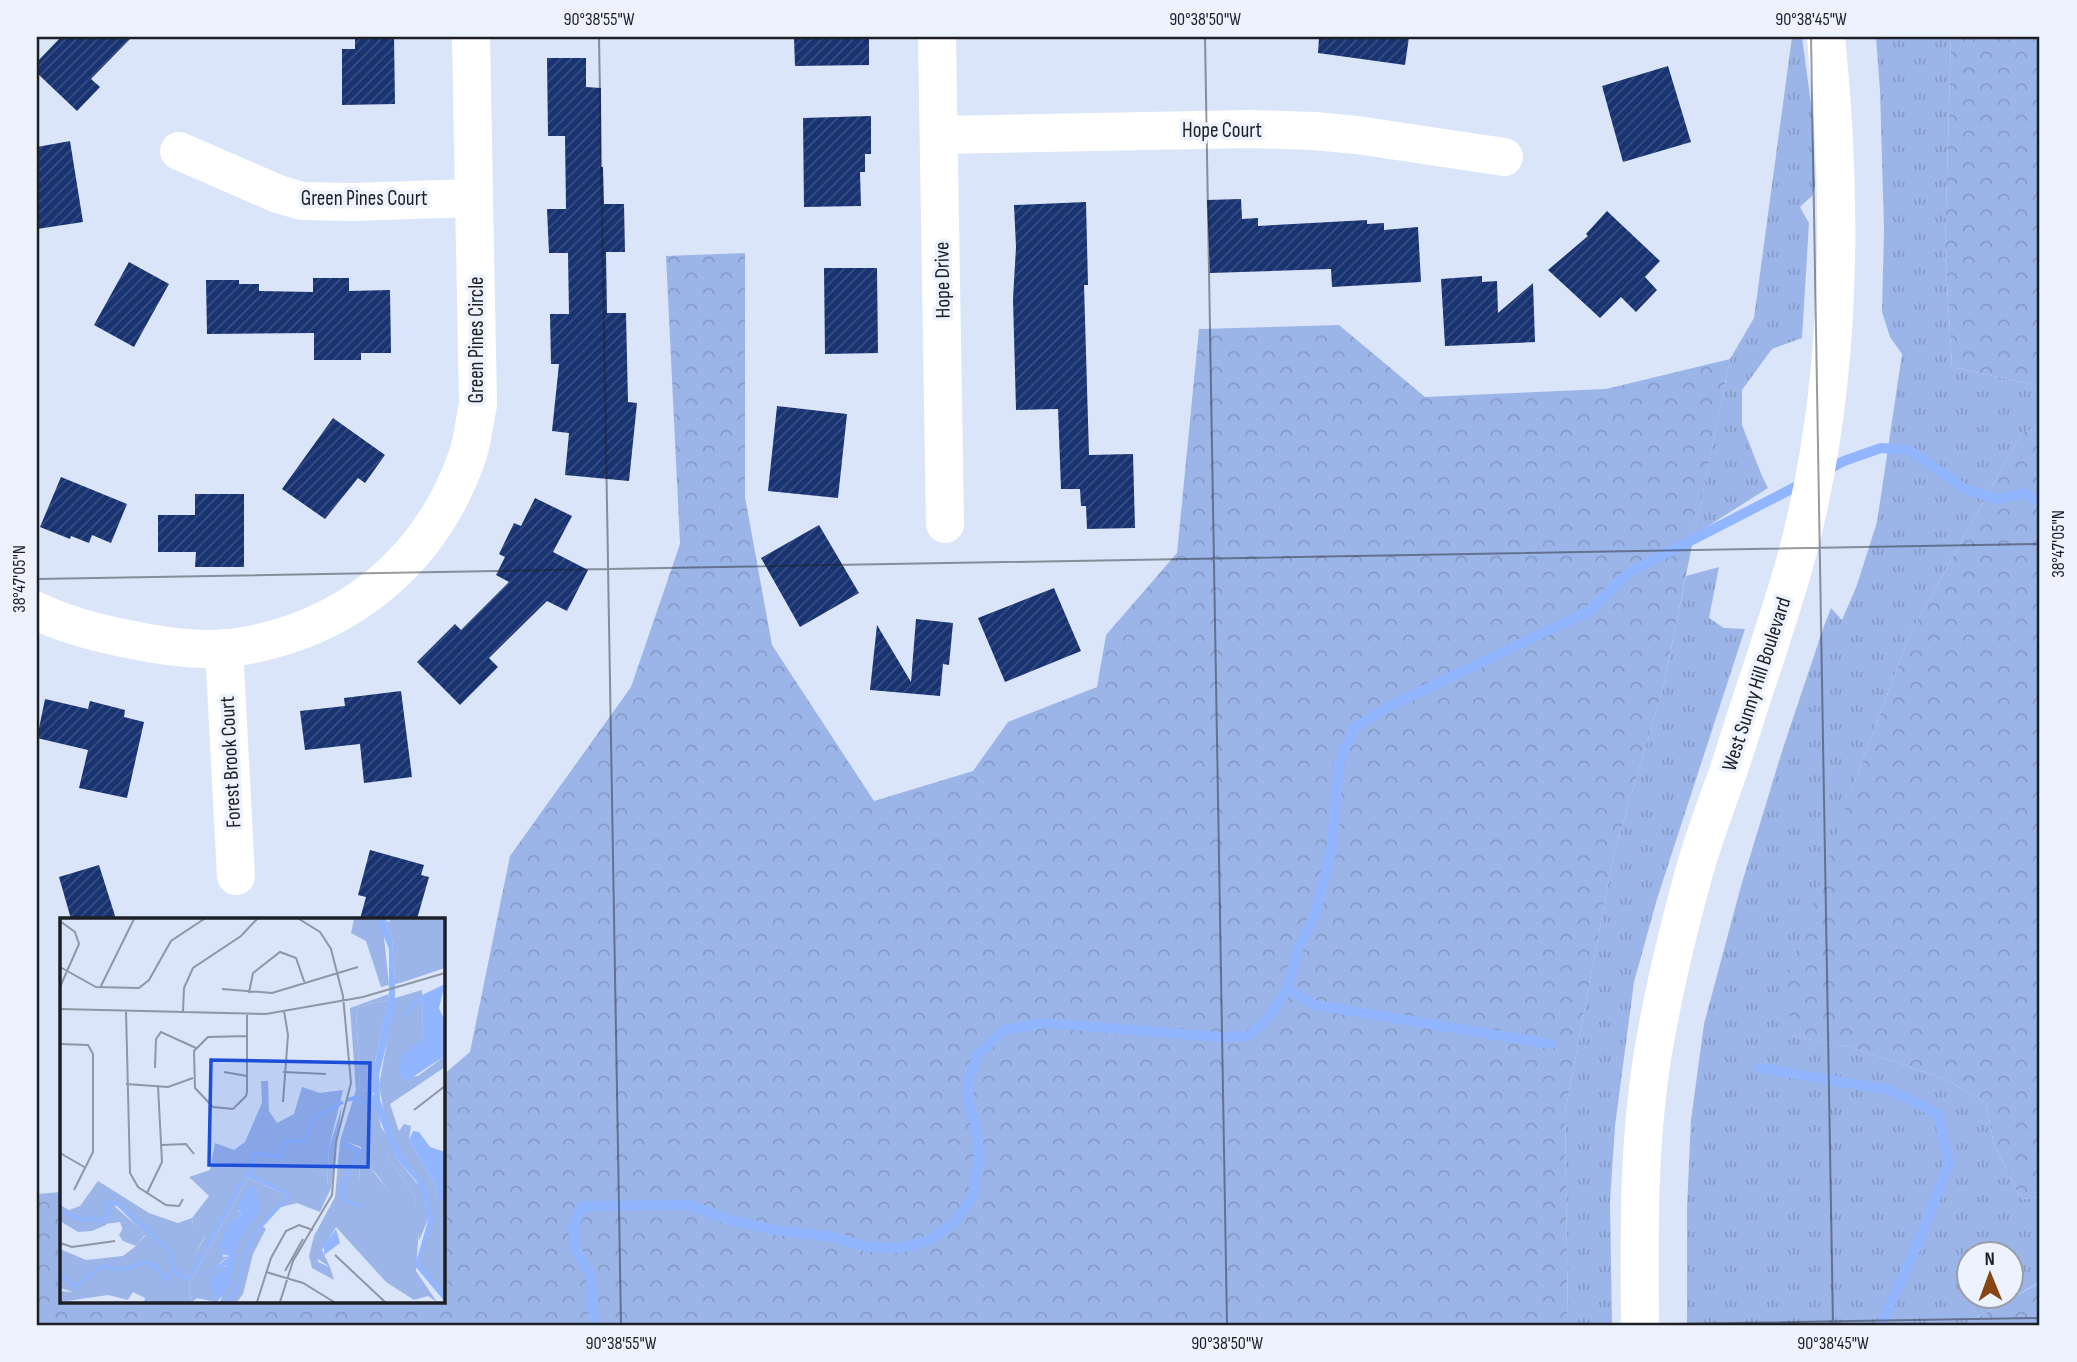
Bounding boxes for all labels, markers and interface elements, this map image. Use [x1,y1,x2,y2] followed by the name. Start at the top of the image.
[564,9,635,30] text: 90°38'55"W
[1169,9,1241,30] text: 90°38'50"W
[1775,9,1847,30] text: 90°38'45"W
[1182,118,1262,143] street label: Hope Court
[301,186,427,211] street label: Green Pines Court
[929,242,956,318] street label: Hope Drive
[464,276,489,404] street label: Green Pines Circle
[2048,510,2069,578] text: 38°47'05"N
[9,545,30,613] text: 38°47'05"N
[1717,594,1796,774] street label: West Sunny Hill Boulevard
[215,696,246,828] street label: Forest Brook Court
[60,918,444,1302] inset map
[1954,1240,2024,1310] north arrow
[1984,1248,1995,1271] text: N
[586,1333,657,1354] text: 90°38'55"W
[1191,1333,1263,1354] text: 90°38'50"W
[1797,1333,1869,1354] text: 90°38'45"W

